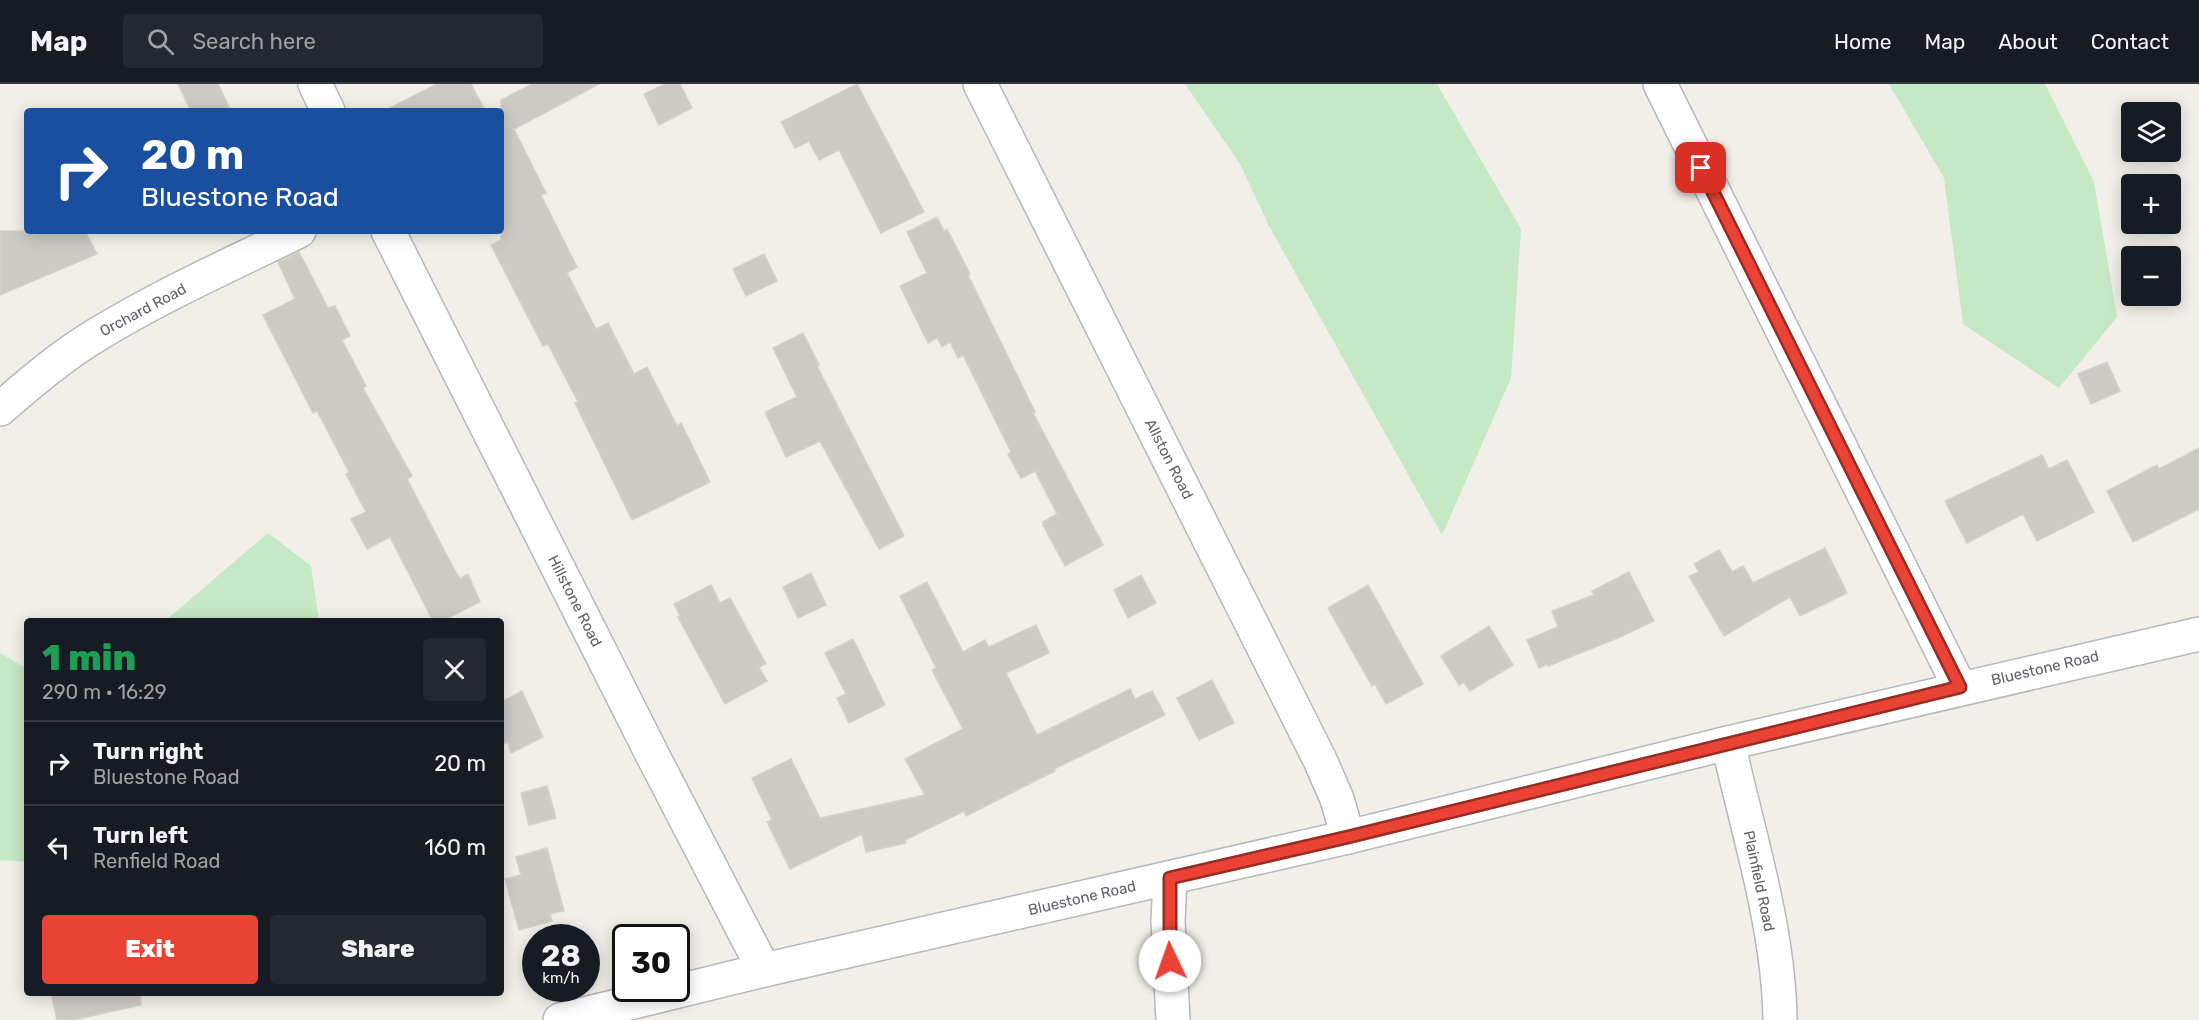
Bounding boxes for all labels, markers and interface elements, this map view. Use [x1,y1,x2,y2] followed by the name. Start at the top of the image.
[123,14,543,68] search box
[30,25,87,58] text: Map
[144,25,177,58] icon: search
[192,28,316,55] text: Search here
[1834,29,1891,54] text: Home
[1924,29,1965,54] text: Map
[1998,29,2058,54] text: About
[2091,29,2169,54] text: Contact
[2121,102,2181,306] map controls
[2121,102,2181,162] button: layers
[141,130,244,180] text: 20 m
[42,132,120,210] icon: right
[1675,142,1726,193] pin
[1684,151,1717,184] icon: arrive
[2121,174,2181,234] button: +
[141,181,339,213] text: Bluestone Road
[2121,246,2181,306] button: −
[97,280,189,340] street label: Orchard Road
[1141,416,1197,502] street label: Allston Road
[544,552,606,650] street label: Hillstone Road
[42,636,136,679] text: 1 min
[423,638,486,701] button: close
[1989,647,2101,689] street label: Bluestone Road
[42,680,167,704] text: 290 m · 16:29
[93,738,203,765] text: Turn right
[42,747,75,780] icon: right
[434,750,486,777] text: 20 m
[93,765,240,789] text: Bluestone Road
[93,822,188,849] text: Turn left
[1740,829,1778,933] street label: Plainfield Road
[42,831,75,864] icon: left
[424,834,486,861] text: 160 m
[93,849,220,873] text: Renfield Road
[1026,877,1138,919] street label: Bluestone Road
[42,915,258,984] button: Exit
[270,915,486,984] button: Share
[612,924,690,1002] speed limit sign: 30
[1138,929,1202,993] position arrow
[541,938,581,974] text: 28
[542,969,580,987] text: km/h

